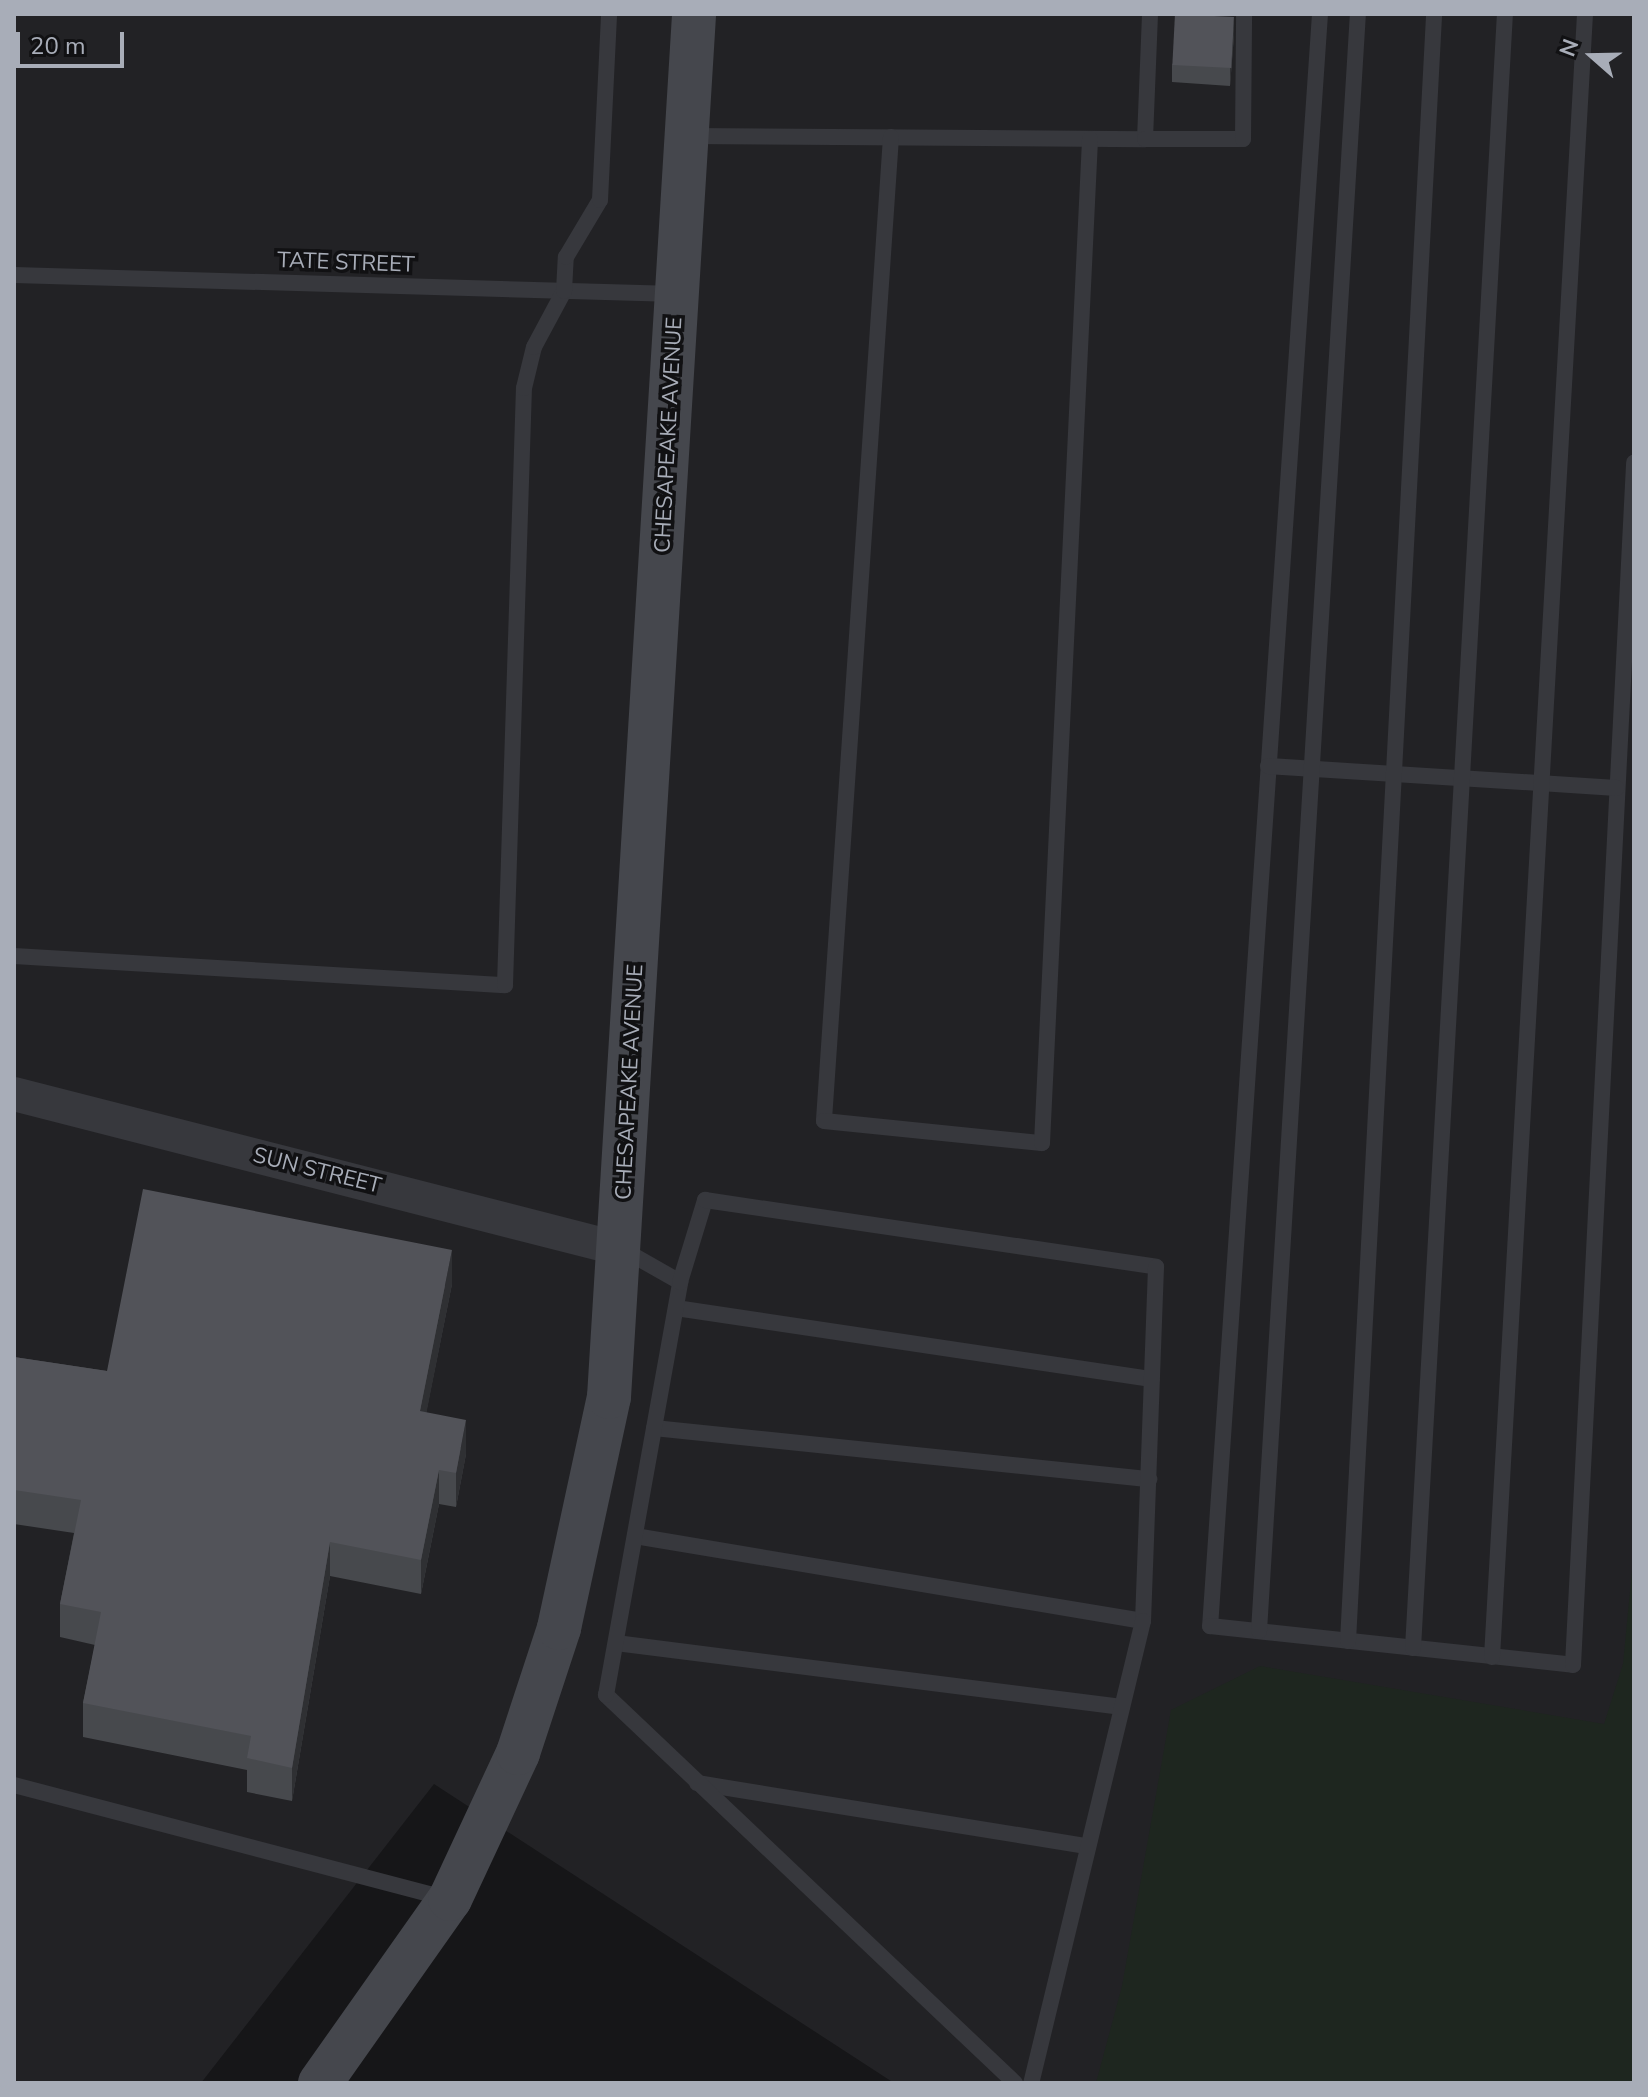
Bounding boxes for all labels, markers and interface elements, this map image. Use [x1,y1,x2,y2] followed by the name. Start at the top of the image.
[20,16,128,66] scale bar
[1552,16,1632,96] north arrow
[30,30,86,62] text: 20 m
[1553,35,1586,61] text: N
[277,247,415,279] street label: TATE STREET
[650,316,688,554] street label: CHESAPEAKE AVENUE
[611,963,649,1201] street label: CHESAPEAKE AVENUE
[250,1142,384,1200] street label: SUN STREET

